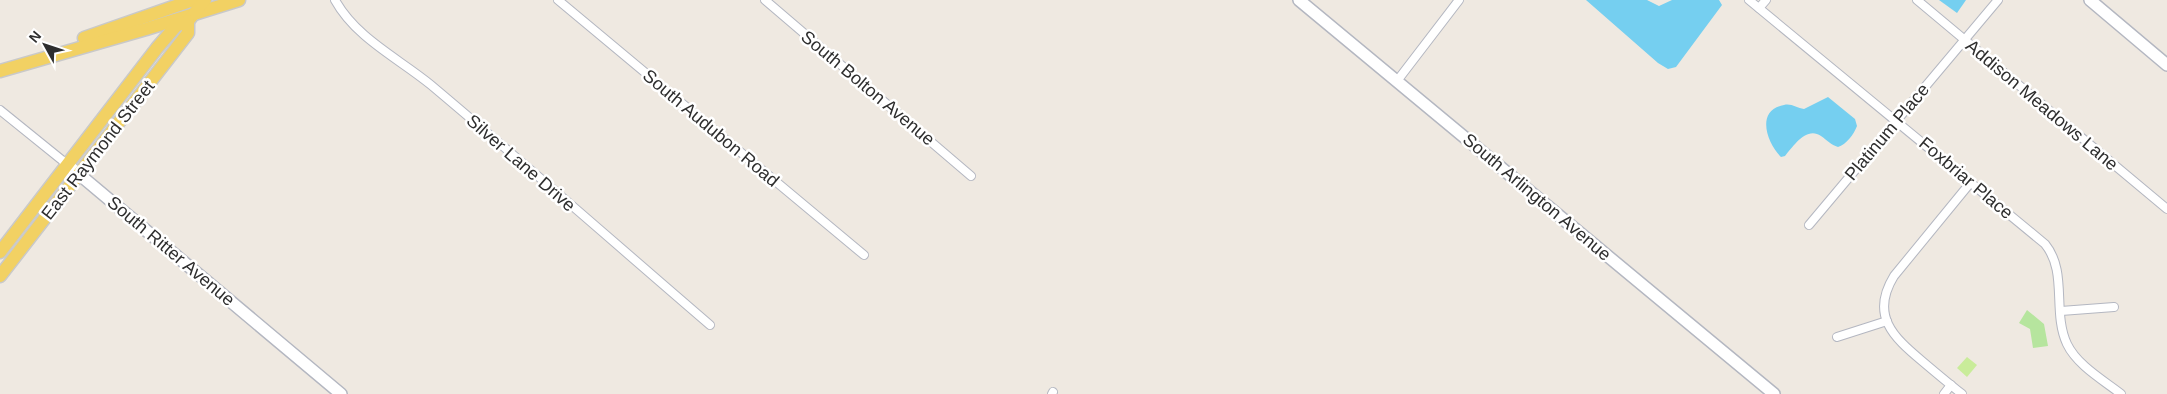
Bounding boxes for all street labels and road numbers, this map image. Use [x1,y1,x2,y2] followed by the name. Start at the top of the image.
[797,26,939,150] street label: South Bolton Avenue
[1962,36,2122,174] street label: Addison Meadows Lane
[639,65,783,191] street label: South Audubon Road
[37,76,159,224] street label: East Raymond Street
[1841,80,1933,184] street label: Platinum Place
[463,110,579,216] street label: Silver Lane Drive
[1459,129,1615,265] street label: South Arlington Avenue
[1915,133,2017,223] street label: Foxbriar Place
[103,192,239,310] street label: South Ritter Avenue

